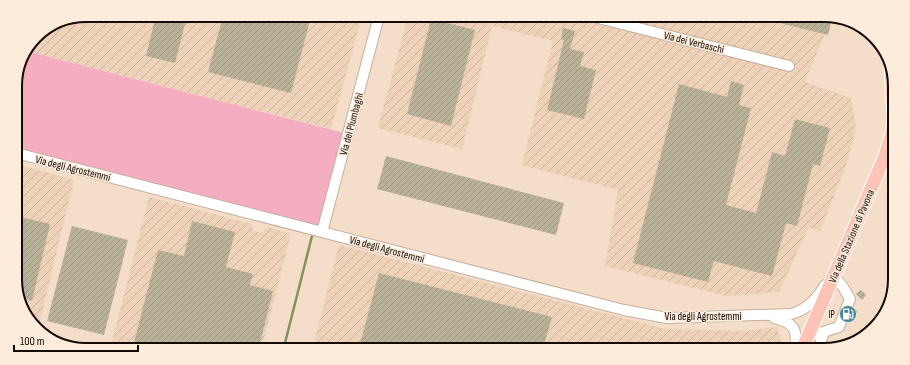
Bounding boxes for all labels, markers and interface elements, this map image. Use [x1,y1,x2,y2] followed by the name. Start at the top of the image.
[662,29,725,56] street label: Via dei Verbaschi
[337,91,366,157] street label: Via dei Plumbaghi
[34,153,112,184] street label: Via degli Agrostemmi
[826,187,877,285] street label: Via della Stazione di Pavona
[348,233,426,266] street label: Via degli Agrostemmi
[838,304,858,324] fuel station icon: IP
[828,308,835,321] place label: IP
[664,310,742,323] street label: Via degli Agrostemmi
[14,327,138,353] scale bar
[20,334,45,349] text: 100 m

